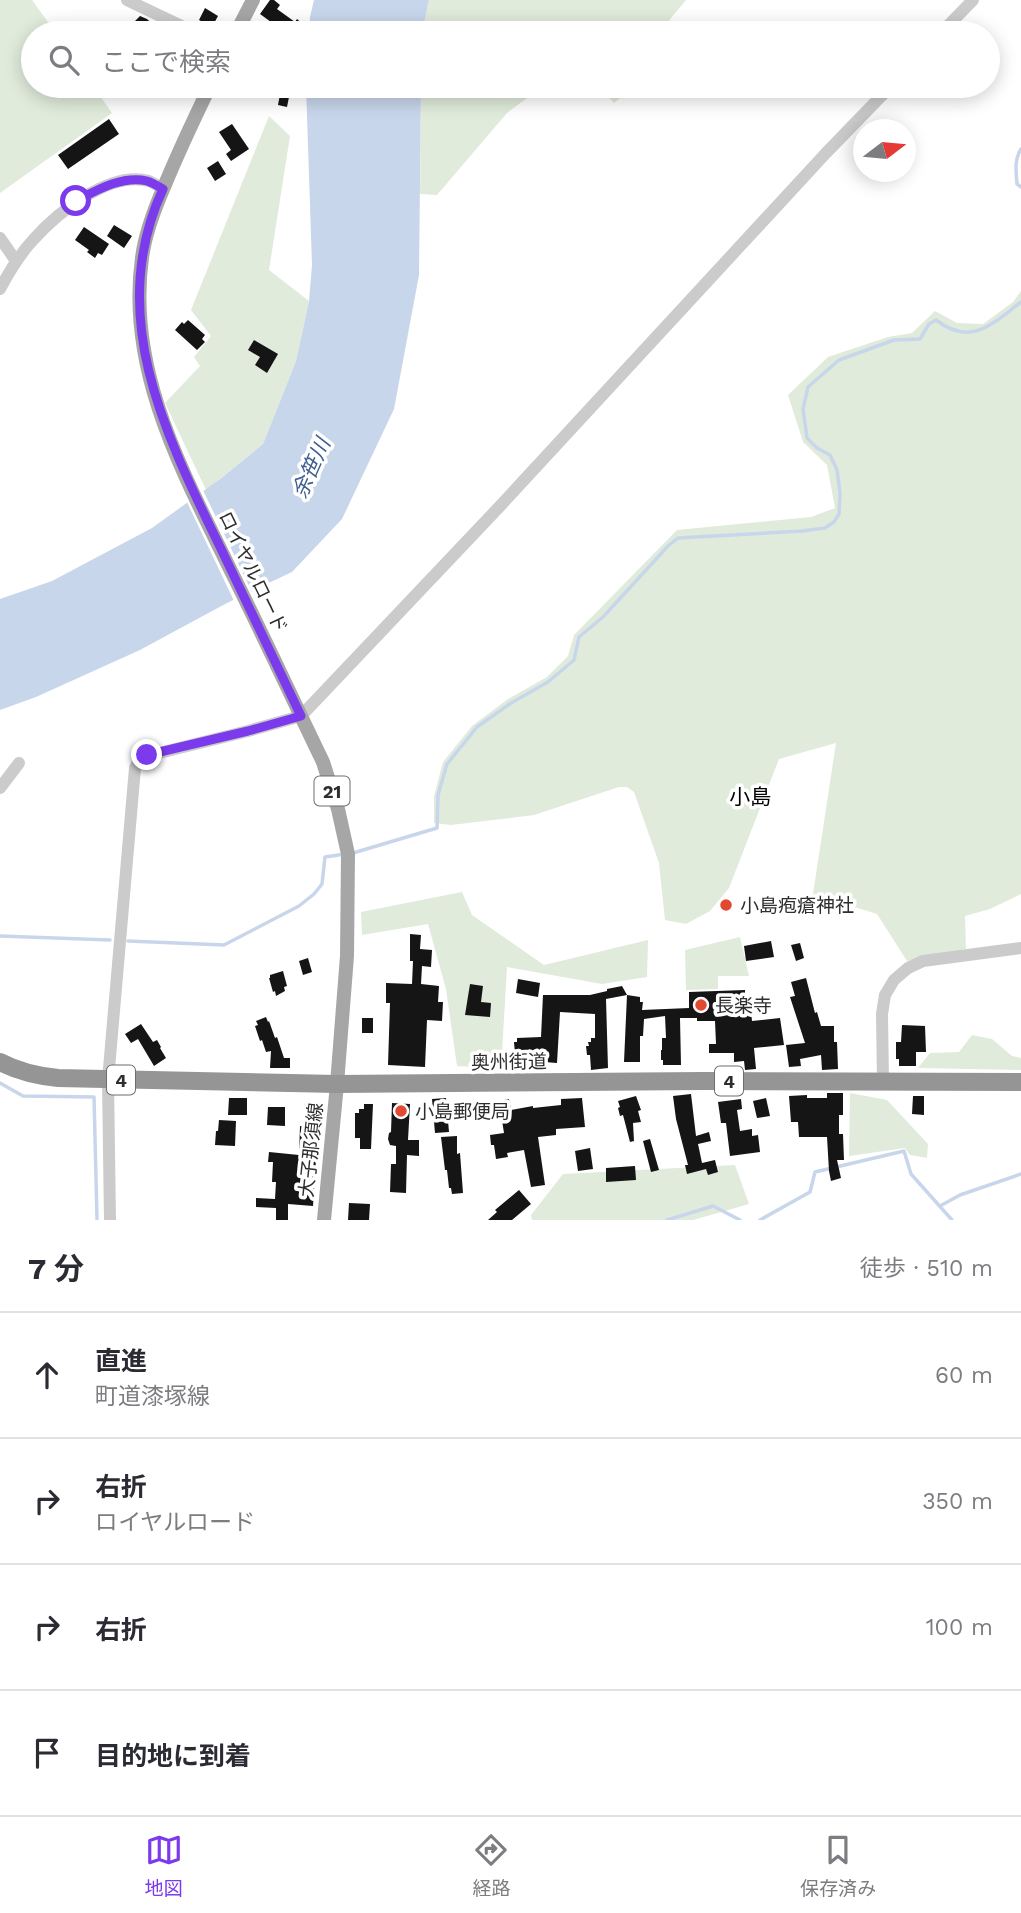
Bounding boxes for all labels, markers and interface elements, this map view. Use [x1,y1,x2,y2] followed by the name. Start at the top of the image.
[21,21,1000,98] search box
[45,41,83,79] icon: search
[101,47,231,77] text: ここで検索
[853,119,916,182] north arrow
[60,185,91,216] route start
[287,432,336,502] water label: 余笹川
[214,507,292,637] street label: ロイヤルロード
[131,739,162,770] route end
[314,776,350,806] road number: 21
[729,784,771,809] district label: 小島
[740,894,854,917] place label: 小島疱瘡神社
[718,897,734,913] marker: 小島疱瘡神社
[715,994,772,1017] place label: 長楽寺
[693,997,709,1013] marker: 長楽寺
[471,1050,547,1074] street label: 奥州街道
[107,1065,135,1094] road number: 4
[715,1066,743,1096] road number: 4
[415,1100,510,1123] place label: 小島郵便局
[295,1102,327,1198] street label: 大子那須線
[393,1103,409,1119] marker: 小島郵便局
[28,1251,84,1286] text: 7 分
[860,1255,993,1282] text: 徒歩 · 510 m
[95,1346,147,1376] text: 直進
[28,1356,66,1394] icon: ahead
[935,1362,993,1389] text: 60 m
[95,1383,210,1410] text: 町道漆塚線
[95,1472,147,1502] text: 右折
[28,1482,66,1520] icon: right
[922,1488,993,1515] text: 350 m
[95,1509,255,1536] text: ロイヤルロード
[28,1608,66,1646] icon: right
[926,1614,993,1641] text: 100 m
[95,1615,147,1645] text: 右折
[28,1734,66,1772] icon: arrive
[95,1741,251,1771] text: 目的地に到着
[145,1831,183,1900] tab: 地図
[472,1831,510,1900] tab: 経路
[800,1831,876,1900] tab: 保存済み

